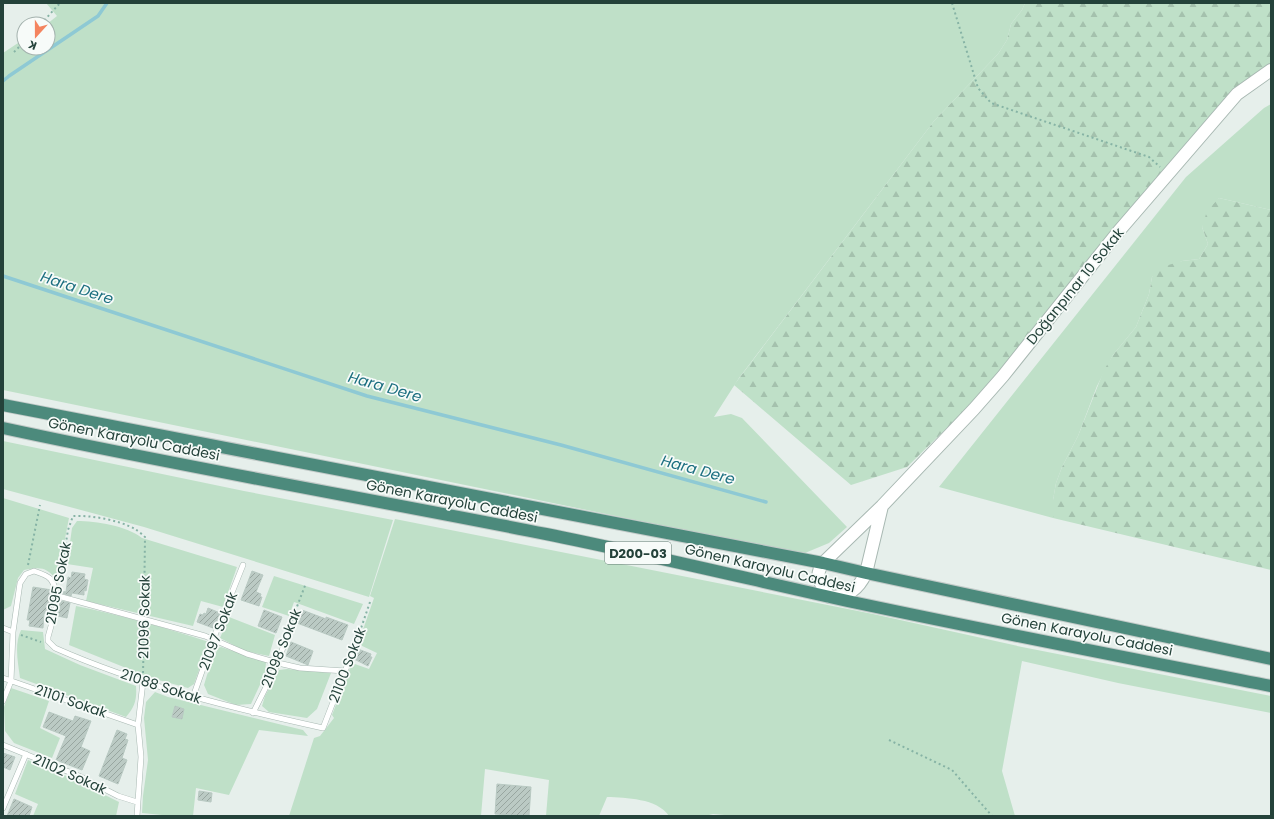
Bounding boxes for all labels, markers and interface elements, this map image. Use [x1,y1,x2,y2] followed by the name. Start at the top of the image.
[16,16,56,56] north arrow
[26,36,39,54] text: K
[1022,223,1129,349] street label: Doğanpınar 10 Sokak
[38,266,116,309] water label: Hara Dere
[346,366,424,407] water label: Hara Dere
[47,413,221,465] street label: Gönen Karayolu Caddesi
[659,450,737,489] water label: Hara Dere
[365,475,539,527] street label: Gönen Karayolu Caddesi
[40,539,76,626] street label: 21095 Sokak
[683,539,857,597] street label: Gönen Karayolu Caddesi
[605,542,671,564] road number: D200-03
[133,574,155,659] street label: 21096 Sokak
[194,588,242,673] street label: 21097 Sokak
[256,605,306,691] street label: 21098 Sokak
[1000,608,1174,660] street label: Gönen Karayolu Caddesi
[323,624,371,706] street label: 21100 Sokak
[118,664,205,709] street label: 21088 Sokak
[32,679,110,723] street label: 21101 Sokak
[30,749,111,799] street label: 21102 Sokak

